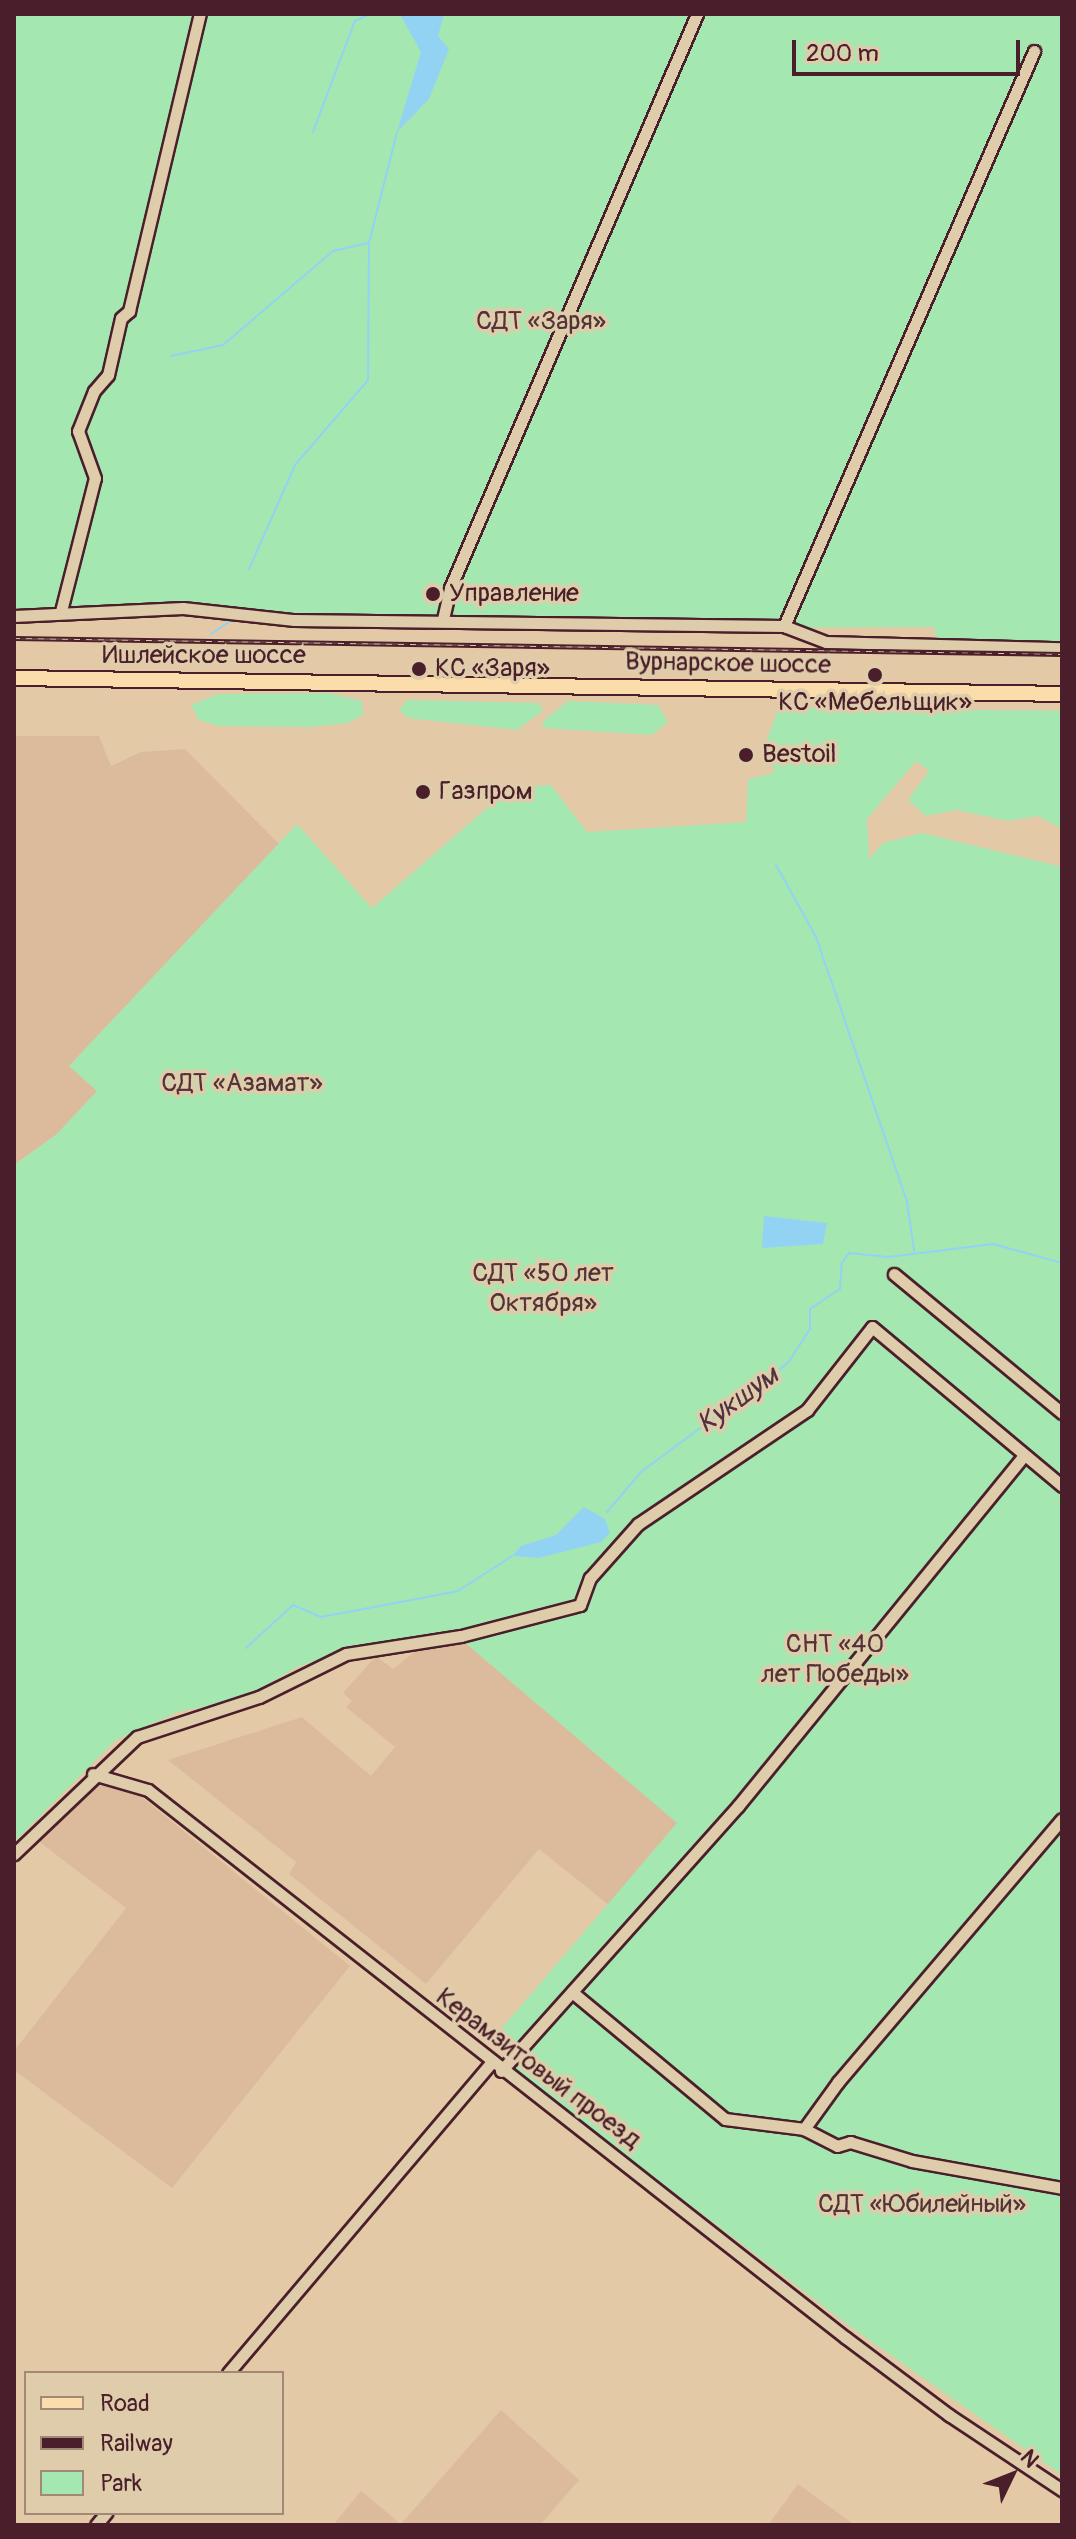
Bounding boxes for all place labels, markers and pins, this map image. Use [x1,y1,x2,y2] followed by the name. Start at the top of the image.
[449,578,579,610] place label: Управление
[424,585,442,603] marker: Управление
[435,653,550,685] place label: КС «Заря»
[410,660,428,678] marker: КС «Заря»
[866,666,884,684] marker: КС «Мебельщик»
[778,687,972,719] place label: КС «Мебельщик»
[762,739,836,771] place label: Bestoil
[737,746,755,764] marker: Bestoil
[439,776,533,808] place label: Газпром
[414,783,432,801] marker: Газпром

